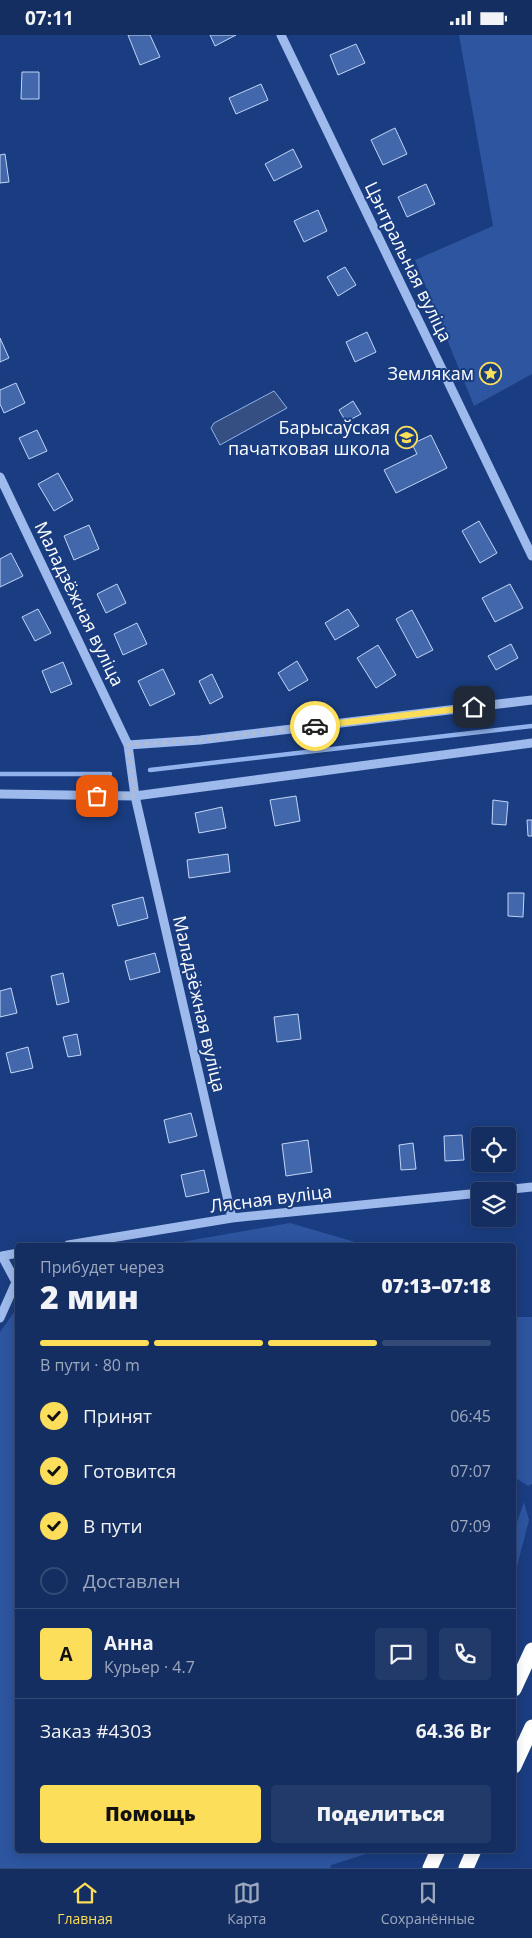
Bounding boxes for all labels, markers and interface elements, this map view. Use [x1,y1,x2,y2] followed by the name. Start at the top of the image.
[25,5,74,31] text: 07:11
[360,177,458,346] street label: Цэнтральная вуліца
[387,361,474,385] place label: Землякам
[478,362,502,386] place icon: Землякам
[228,415,390,460] place label: Барысаўская пачатковая школа
[394,426,418,450] school or university icon: Барысаўская пачатковая школа
[30,517,130,690] street label: Маладзёжная вуліца
[453,686,495,728] pin
[460,693,488,721] icon: home
[290,701,340,751] courier
[301,712,329,740] icon: car
[76,775,118,817] pin
[83,782,111,810] icon: bag
[168,913,232,1094] street label: Маладзёжная вуліца
[471,1127,516,1227] map controls
[471,1127,516,1172] button: locate
[208,1179,333,1217] street label: Лясная вуліца
[471,1182,516,1227] button: layers
[40,1256,164,1278] text: Прибудет через
[381,1273,491,1299] text: 07:13–07:18
[40,1275,139,1318] text: 2 мин
[40,1354,140,1376] text: В пути · 80 m
[40,1402,68,1430] icon: check
[83,1403,152,1429] text: Принят
[450,1405,491,1427] text: 06:45
[40,1457,68,1485] icon: check
[83,1458,176,1484] text: Готовится
[450,1460,491,1482] text: 07:07
[40,1512,68,1540] icon: check
[83,1513,143,1539] text: В пути
[450,1515,491,1537] text: 07:09
[83,1568,181,1594] text: Доставлен
[375,1628,427,1680] button: chat
[439,1628,491,1680] button: phone
[104,1630,154,1656] text: Анна
[59,1641,73,1667] text: А
[104,1656,195,1678] text: Курьер · 4.7
[40,1718,152,1744] text: Заказ #4303
[416,1718,491,1744] text: 64.36 Br
[40,1785,261,1843] button: Помощь
[271,1785,491,1843] button: Поделиться
[57,1879,113,1928] tab: Главная
[227,1879,266,1928] tab: Карта
[381,1879,475,1928] tab: Сохранённые

